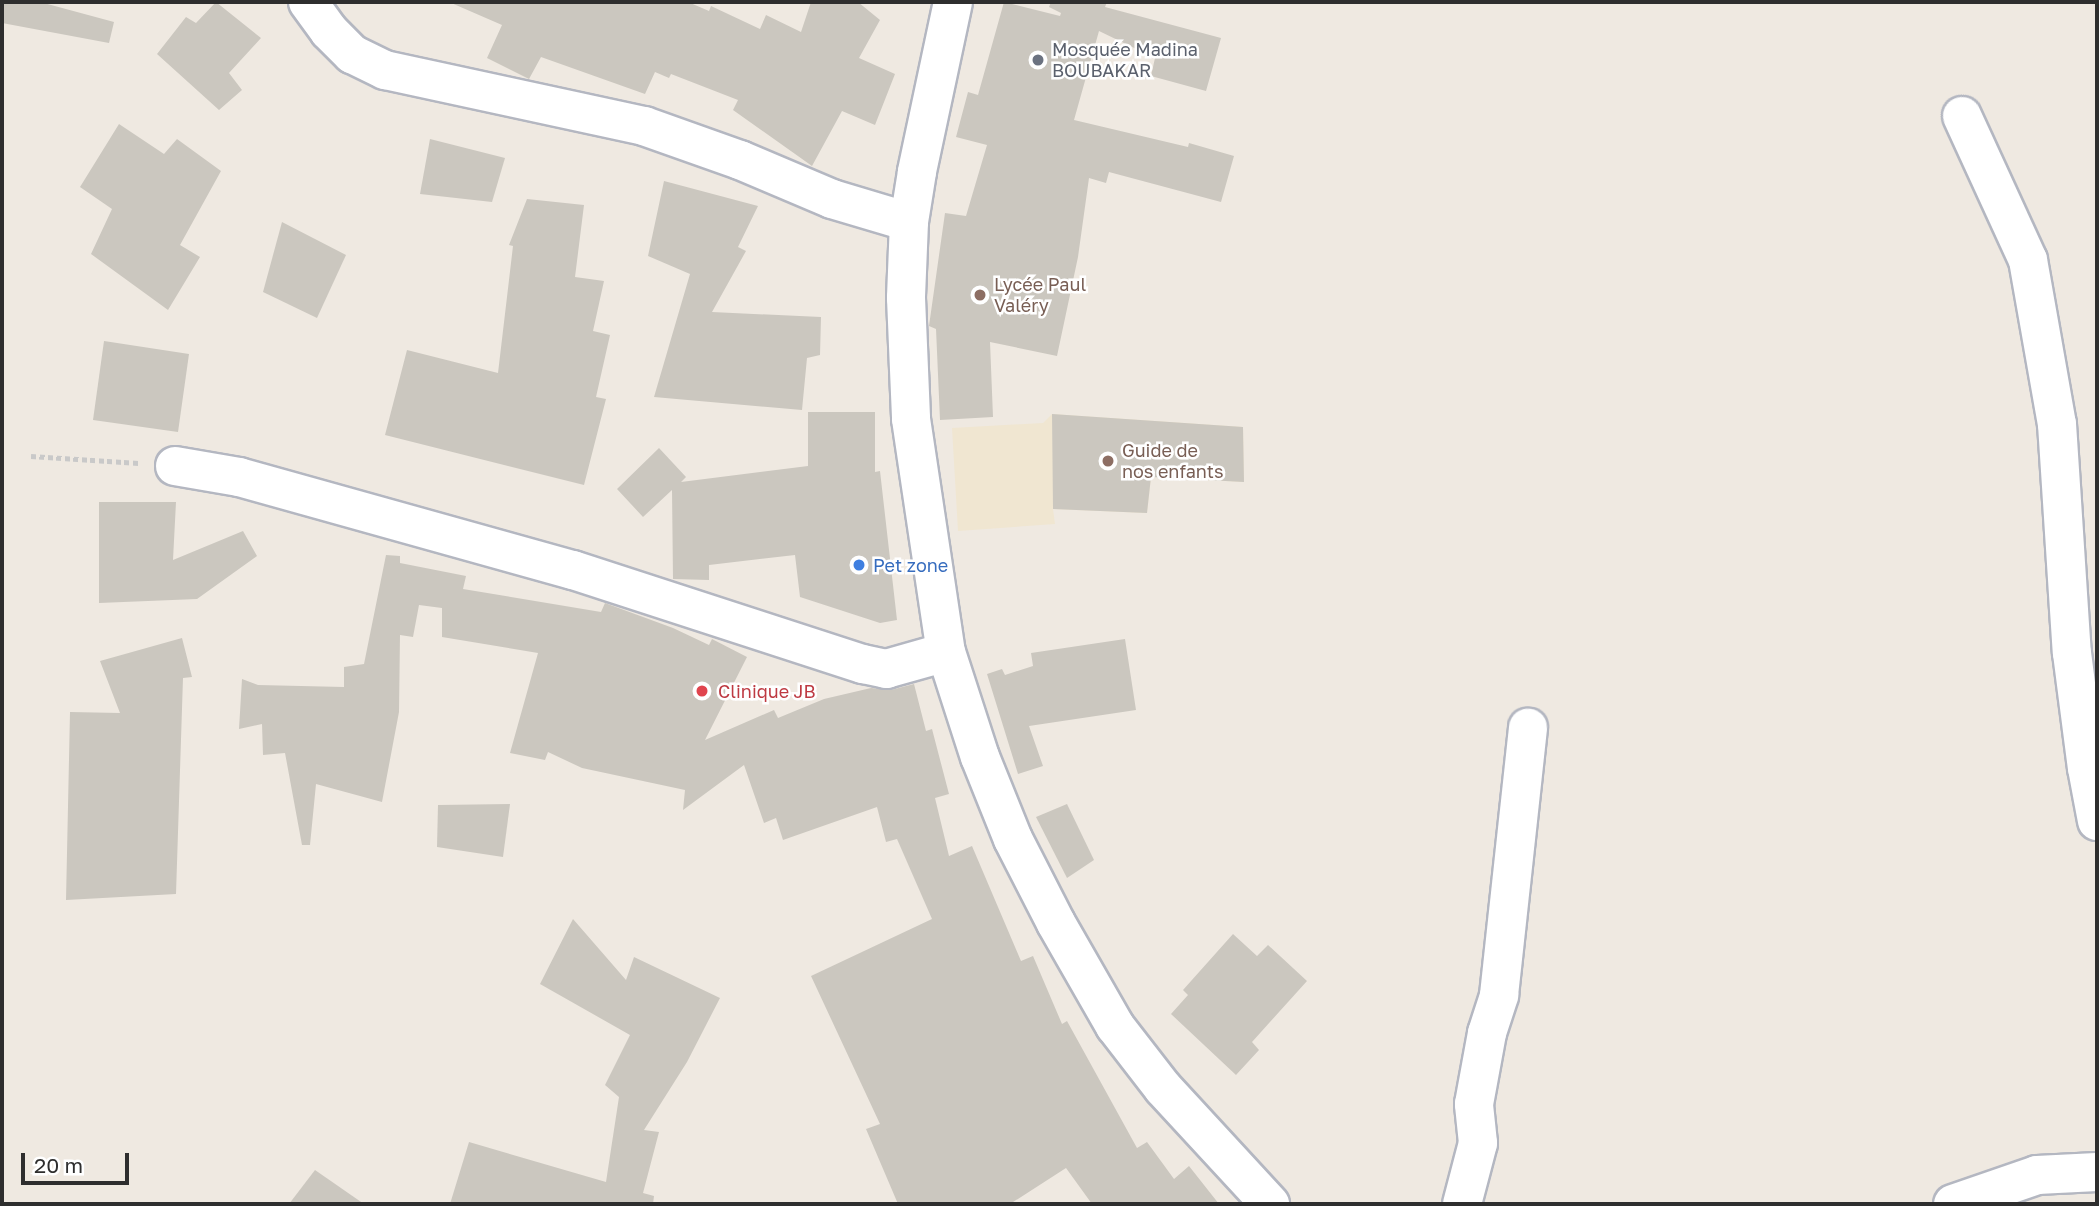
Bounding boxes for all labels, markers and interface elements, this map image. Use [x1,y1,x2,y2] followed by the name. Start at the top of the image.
[1052,39,1198,82] place label: Mosquée Madina BOUBAKAR
[1030,52,1046,68] marker: Mosquée Madina BOUBAKAR
[994,274,1086,316] place label: Lycée Paul Valéry
[972,287,988,303] marker: Lycée Paul Valéry
[1122,440,1223,482] place label: Guide de nos enfants
[1100,453,1116,469] marker: Guide de nos enfants
[873,554,948,576] place label: Pet zone
[851,557,867,573] marker: Pet zone
[718,680,816,702] place label: Clinique JB
[692,681,712,701] marker: Clinique JB
[24,1140,133,1184] scale bar
[34,1152,83,1178] text: 20 m

